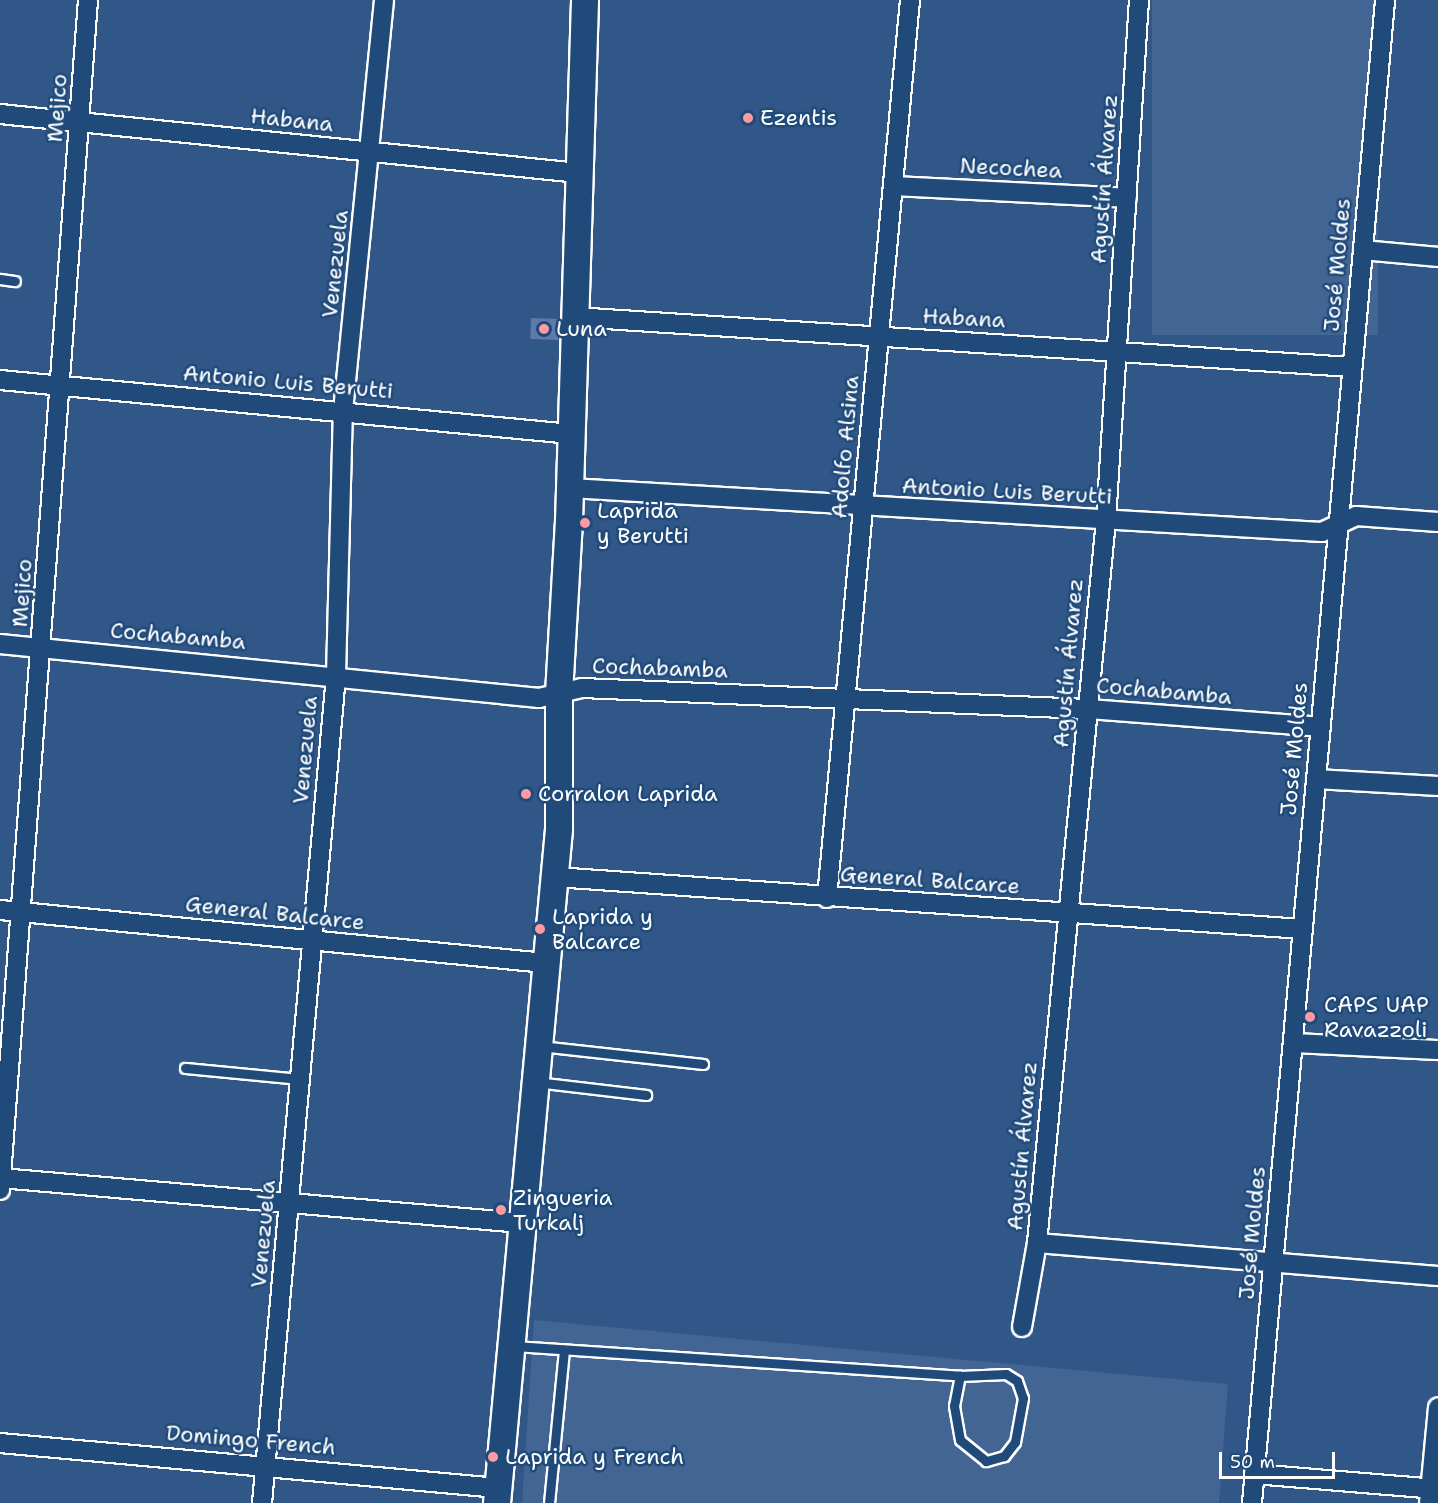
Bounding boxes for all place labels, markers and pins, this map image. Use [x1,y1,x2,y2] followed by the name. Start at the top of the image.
[760,105,837,131] place label: Ezentis
[741,111,755,125] marker: Ezentis
[556,316,607,342] place label: Luna
[537,322,551,336] marker: Luna
[597,497,689,548] place label: Laprida y Berutti
[578,516,592,530] marker: Laprida y Berutti
[538,781,718,807] place label: Corralon Laprida
[519,787,533,801] marker: Corralon Laprida
[552,903,653,954] place label: Laprida y Balcarce
[533,922,547,936] marker: Laprida y Balcarce
[1324,991,1429,1042] place label: CAPS UAP Ravazzoli
[1301,1008,1319,1026] marker: CAPS UAP Ravazzoli
[513,1184,613,1236] place label: Zingueria Turkalj
[494,1203,508,1217] marker: Zingueria Turkalj
[505,1444,684,1470] place label: Laprida y French
[486,1450,500,1464] marker: Laprida y French

